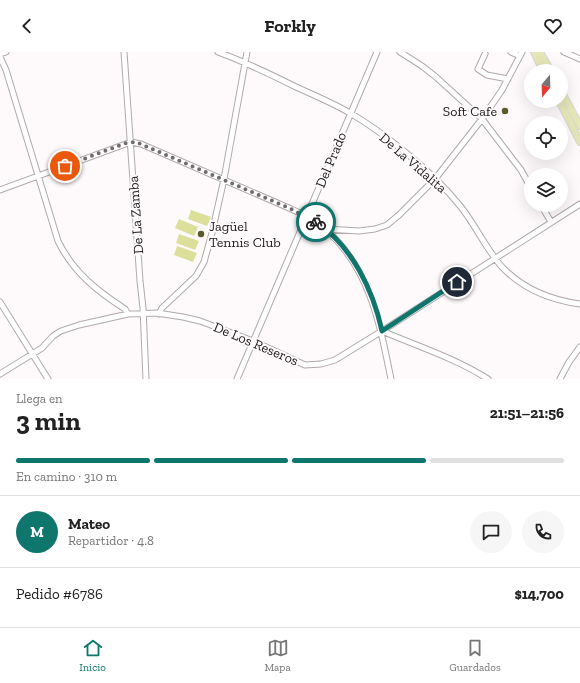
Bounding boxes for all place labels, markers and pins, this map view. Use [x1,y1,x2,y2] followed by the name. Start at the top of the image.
[443,103,497,120] place label: Soft Cafe
[500,106,510,116] marker: Soft Cafe
[48,149,82,183] pin
[209,218,281,251] place label: Jagüel Tennis Club
[196,229,206,239] marker: Jagüel Tennis Club
[440,265,474,299] pin

